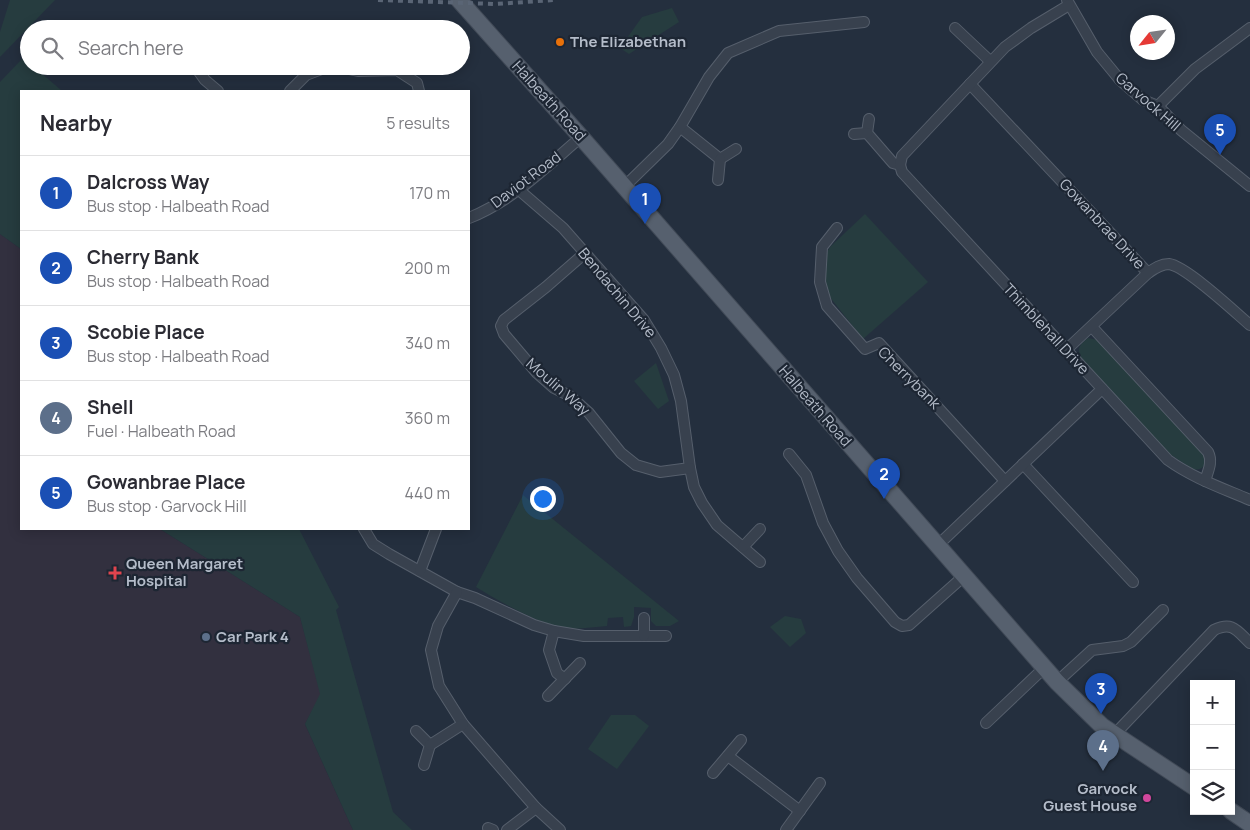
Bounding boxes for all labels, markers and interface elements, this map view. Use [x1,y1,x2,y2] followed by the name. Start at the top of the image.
[1130,15,1175,60] north arrow
[20,20,470,75] search box
[570,31,686,52] place label: The Elizabethan
[38,34,66,62] icon: search
[78,35,184,61] text: Search here
[554,36,566,48] marker: The Elizabethan
[508,56,591,145] street label: Halbeath Road
[1111,67,1185,136] street label: Garvock Hill
[40,109,112,137] text: Nearby
[386,112,450,134] text: 5 results
[1204,114,1236,155] pin: 5
[486,146,565,213] street label: Daviot Road
[87,169,209,195] text: Dalcross Way
[1055,174,1150,274] street label: Gowanbrae Drive
[52,182,60,204] text: 1
[409,182,450,204] text: 170 m
[629,183,661,224] pin: 1
[87,195,270,217] text: Bus stop · Halbeath Road
[573,243,661,342] street label: Bendachin Drive
[87,244,199,270] text: Cherry Bank
[51,257,61,279] text: 2
[405,257,450,279] text: 200 m
[87,270,270,292] text: Bus stop · Halbeath Road
[999,279,1094,379] street label: Thimblehall Drive
[87,319,205,345] text: Scobie Place
[51,332,61,354] text: 3
[405,332,450,354] text: 340 m
[873,342,946,414] street label: Cherrybank
[87,345,270,367] text: Bus stop · Halbeath Road
[522,353,595,420] street label: Moulin Way
[774,361,857,451] street label: Halbeath Road
[87,394,133,420] text: Shell
[51,407,61,429] text: 4
[405,407,450,429] text: 360 m
[87,420,236,442] text: Fuel · Halbeath Road
[868,458,900,499] pin: 2
[87,469,246,495] text: Gowanbrae Place
[51,482,61,504] text: 5
[404,482,450,504] text: 440 m
[530,486,556,512] your location
[87,495,247,517] text: Bus stop · Garvock Hill
[126,553,243,591] place label: Queen Margaret Hospital
[108,566,122,580] marker: Queen Margaret Hospital
[216,626,289,647] place label: Car Park 4
[200,631,212,643] marker: Car Park 4
[1085,673,1117,714] pin: 3
[1190,680,1235,815] map controls
[1190,680,1235,725] button: +
[1190,725,1235,770] button: −
[1087,730,1119,771] pin: 4
[1190,770,1235,815] button: layers
[1043,778,1138,816] place label: Garvock Guest House
[1141,792,1153,804] marker: Garvock Guest House

